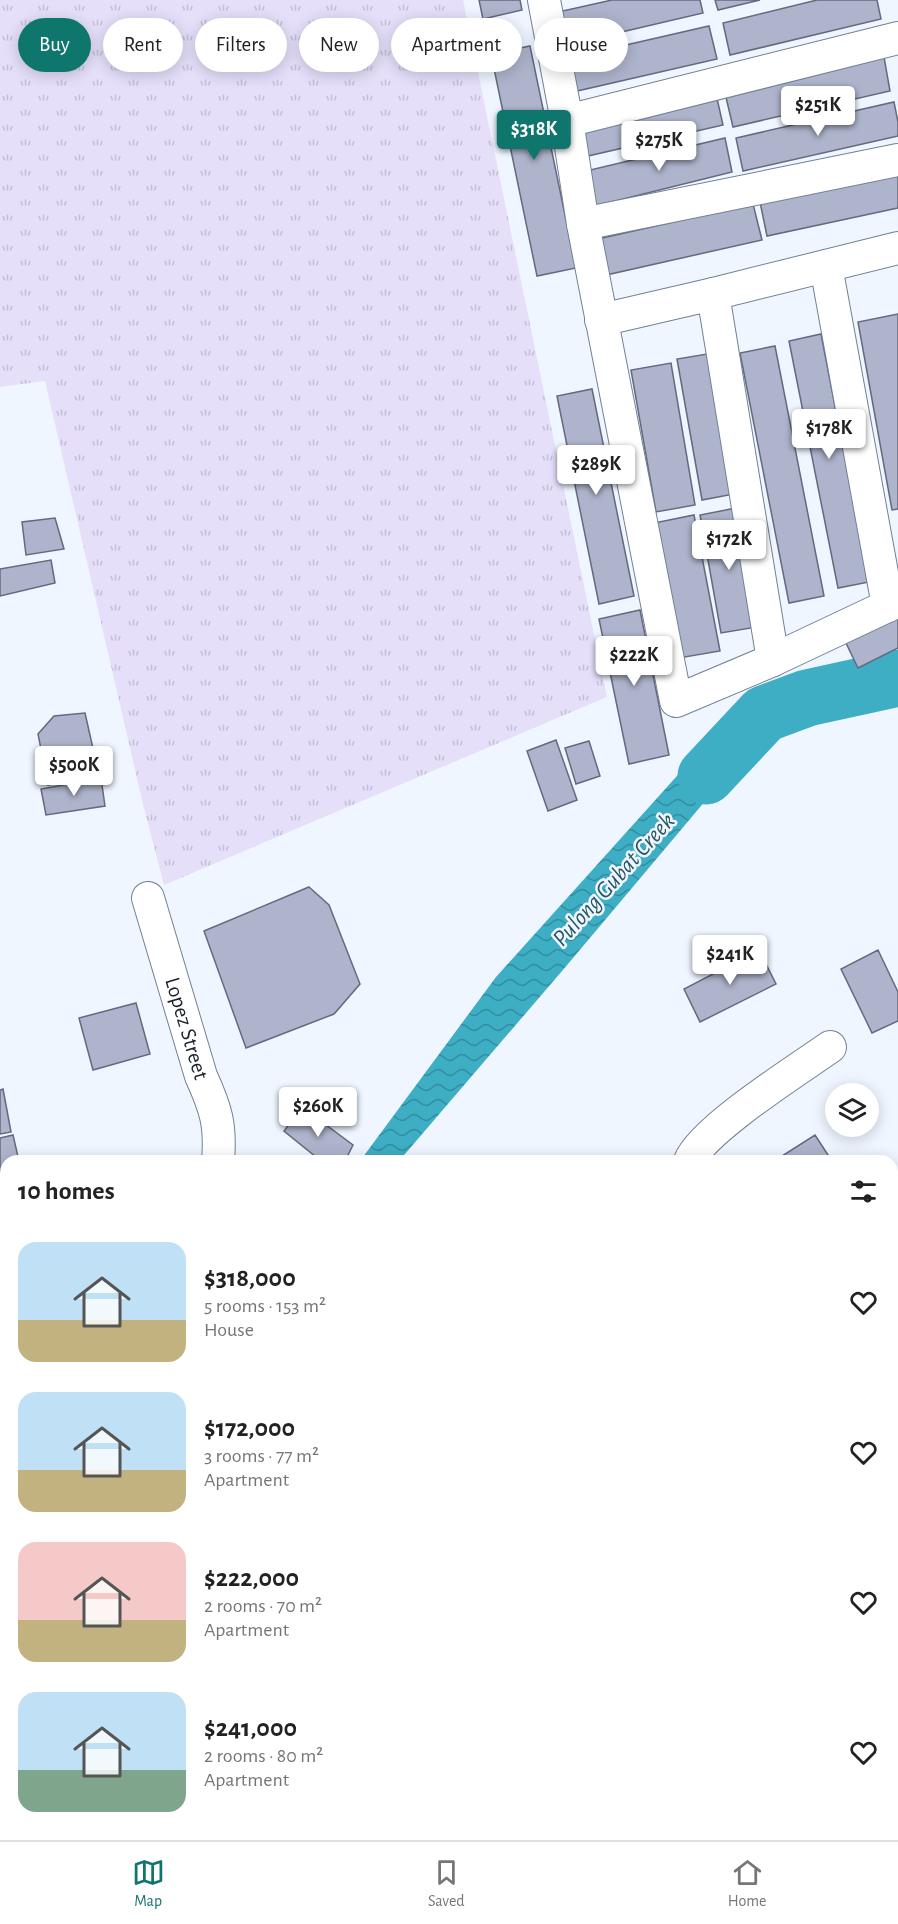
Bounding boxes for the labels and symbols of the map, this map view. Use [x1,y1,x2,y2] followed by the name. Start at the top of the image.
[776,86,860,137] pin: $251K
[492,110,576,161] pin: $318K
[617,121,701,172] pin: $275K
[787,409,871,460] pin: $178K
[554,445,638,496] pin: $289K
[687,520,771,571] pin: $172K
[592,636,676,687] pin: $222K
[32,746,116,797] pin: $500K
[548,809,680,951] water label: Pulong Gubat Creek
[688,935,772,986] pin: $241K
[161,975,212,1082] street label: Lopez Street
[276,1087,360,1138] pin: $260K

